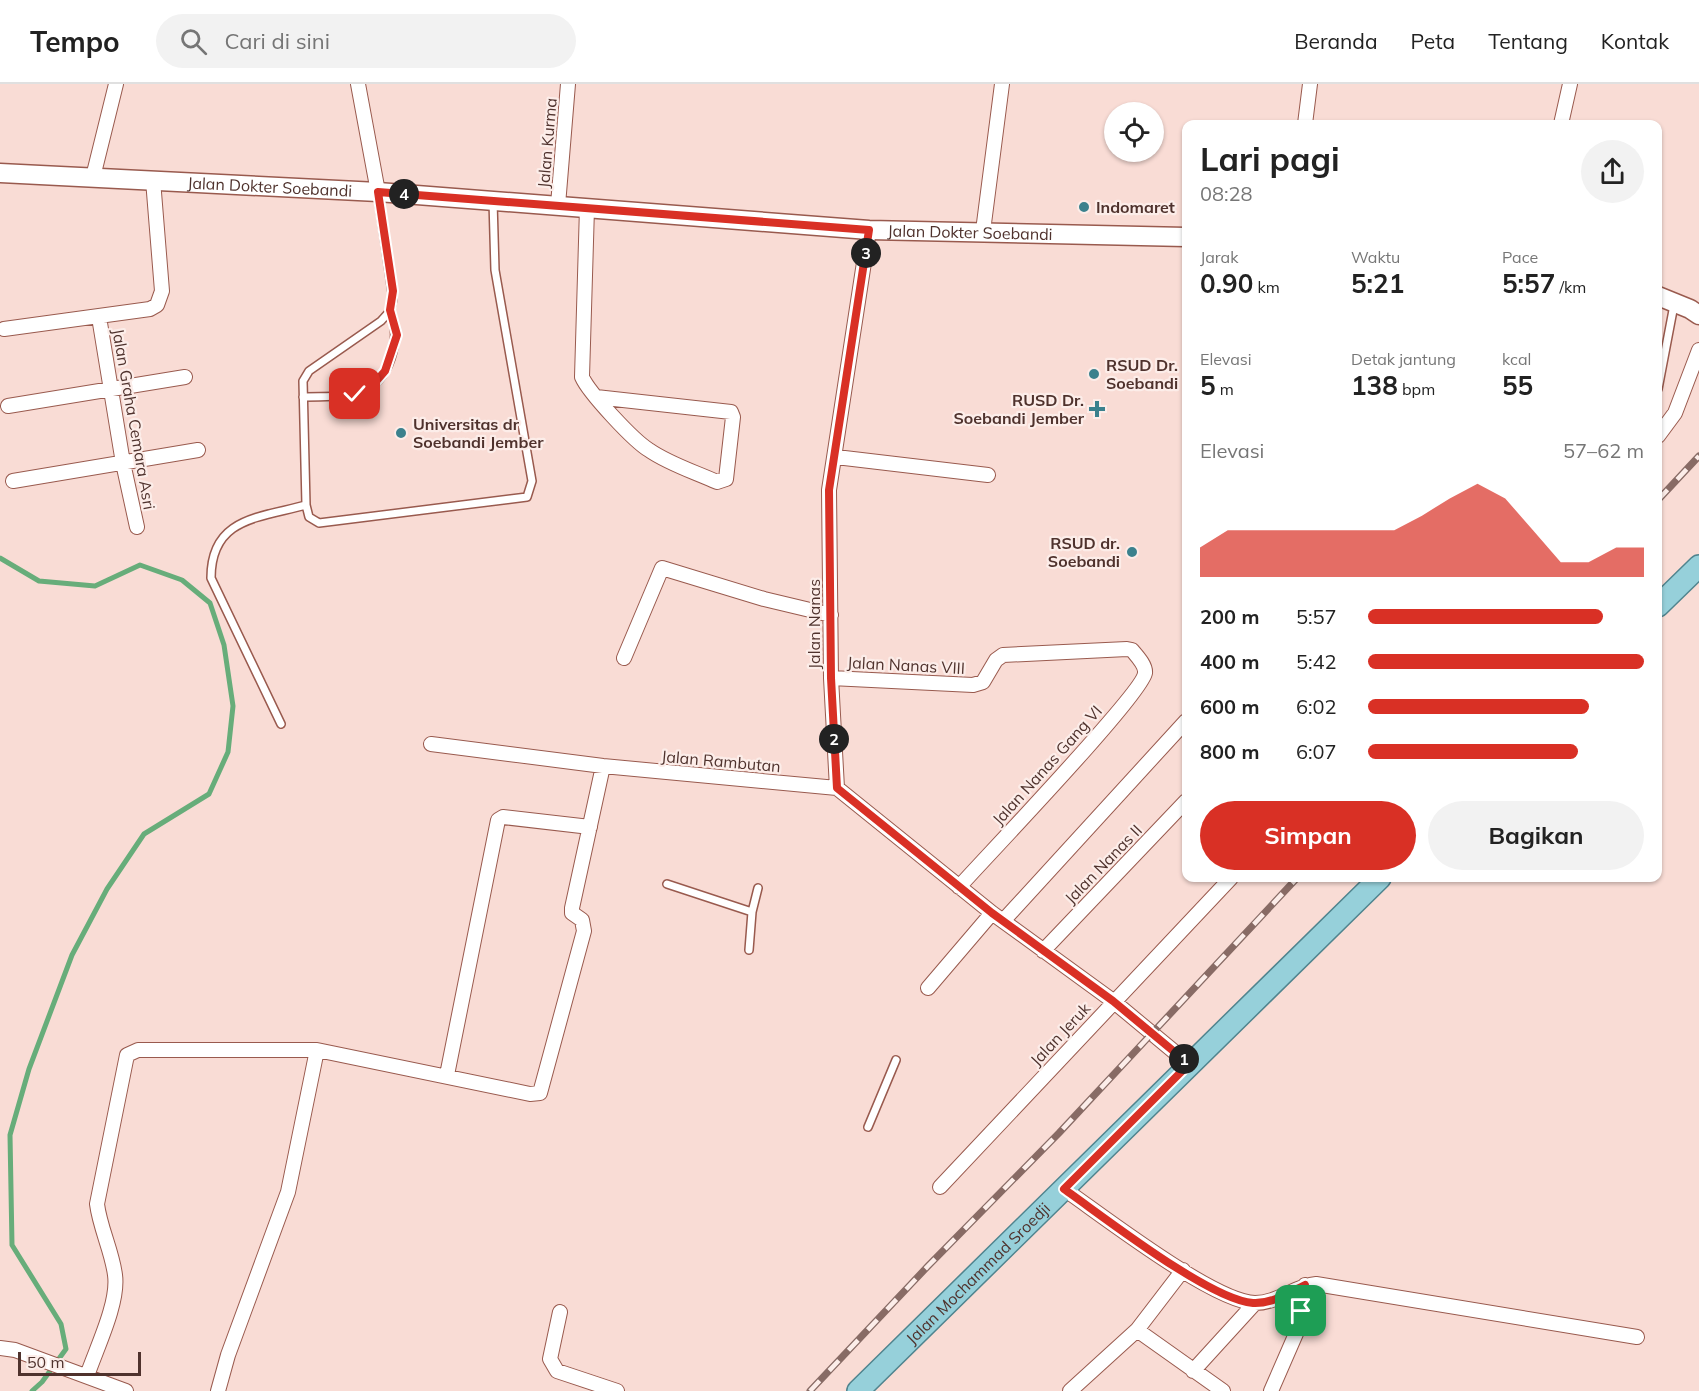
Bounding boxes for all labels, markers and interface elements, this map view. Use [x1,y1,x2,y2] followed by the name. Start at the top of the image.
[156,14,576,68] search box
[30,24,120,59] text: Tempo
[177,25,210,58] icon: search
[225,27,330,55] text: Cari di sini
[1294,28,1378,54] text: Beranda
[1411,28,1455,54] text: Peta
[1488,28,1568,54] text: Tentang
[1601,28,1669,54] text: Kontak
[533,97,561,189] street label: Jalan Kurma
[1104,102,1164,162] map controls
[1104,102,1164,162] button: locate
[1200,138,1340,179] text: Lari pagi
[1581,140,1644,203] button: share
[187,172,353,201] street label: Jalan Dokter Soebandi
[389,179,419,209] pin: 4
[1200,181,1253,206] text: 08:28
[399,184,409,204] text: 4
[1096,197,1175,217] place label: Indomaret
[1077,200,1091,214] marker: Indomaret
[887,220,1053,244] street label: Jalan Dokter Soebandi
[851,238,881,268] pin: 3
[861,243,871,263] text: 3
[1200,247,1238,267] text: Jarak
[1351,247,1400,267] text: Waktu
[1502,247,1538,267] text: Pace
[1200,267,1253,300] text: 0.90
[1351,267,1404,300] text: 5:21
[1502,267,1555,300] text: 5:57
[1253,277,1280,297] text: km
[1555,277,1586,297] text: /km
[108,327,160,511] street label: Jalan Graha Cemara Asri
[1200,349,1252,369] text: Elevasi
[1351,349,1456,369] text: Detak jantung
[1502,349,1531,369] text: kcal
[1106,355,1178,393] place label: RSUD Dr. Soebandi
[1087,367,1101,381] marker: RSUD Dr. Soebandi
[329,368,380,419] pin
[1200,369,1216,402] text: 5
[1351,369,1398,402] text: 138
[1502,369,1533,402] text: 55
[338,377,371,410] icon: check
[1216,379,1234,399] text: m
[1398,379,1435,399] text: bpm
[954,390,1085,428] place label: RUSD Dr. Soebandi Jember
[1088,400,1106,418] marker: RUSD Dr. Soebandi Jember
[413,414,544,452] place label: Universitas dr Soebandi Jember
[394,426,408,440] marker: Universitas dr Soebandi Jember
[1200,438,1264,463] text: Elevasi
[1563,438,1644,463] text: 57–62 m
[1048,533,1120,571] place label: RSUD dr. Soebandi
[1125,545,1139,559] marker: RSUD dr. Soebandi
[804,579,824,669] street label: Jalan Nanas
[1200,604,1259,629] text: 200 m
[1296,604,1337,629] text: 5:57
[1200,649,1259,674] text: 400 m
[1296,649,1337,674] text: 5:42
[847,652,965,678] street label: Jalan Nanas VIII
[1200,694,1259,719] text: 600 m
[1296,694,1337,719] text: 6:02
[988,701,1106,829] street label: Jalan Nanas Gang VI
[819,724,849,754] pin: 2
[829,729,839,749] text: 2
[1200,739,1259,764] text: 800 m
[1296,739,1337,764] text: 6:07
[660,746,782,776] street label: Jalan Rambutan
[1200,801,1416,870] button: Simpan
[1428,801,1644,870] button: Bagikan
[1060,820,1146,908] street label: Jalan Nanas II
[1026,998,1095,1070] street label: Jalan Jeruk
[1169,1044,1199,1074] pin: 1
[1179,1049,1189,1069] text: 1
[902,1198,1054,1348] street label: Jalan Mochammad Sroedji
[1275,1285,1326,1336] pin
[1284,1294,1317,1327] icon: arrive
[18,1349,141,1376] scale bar
[27,1352,64,1372] text: 50 m

